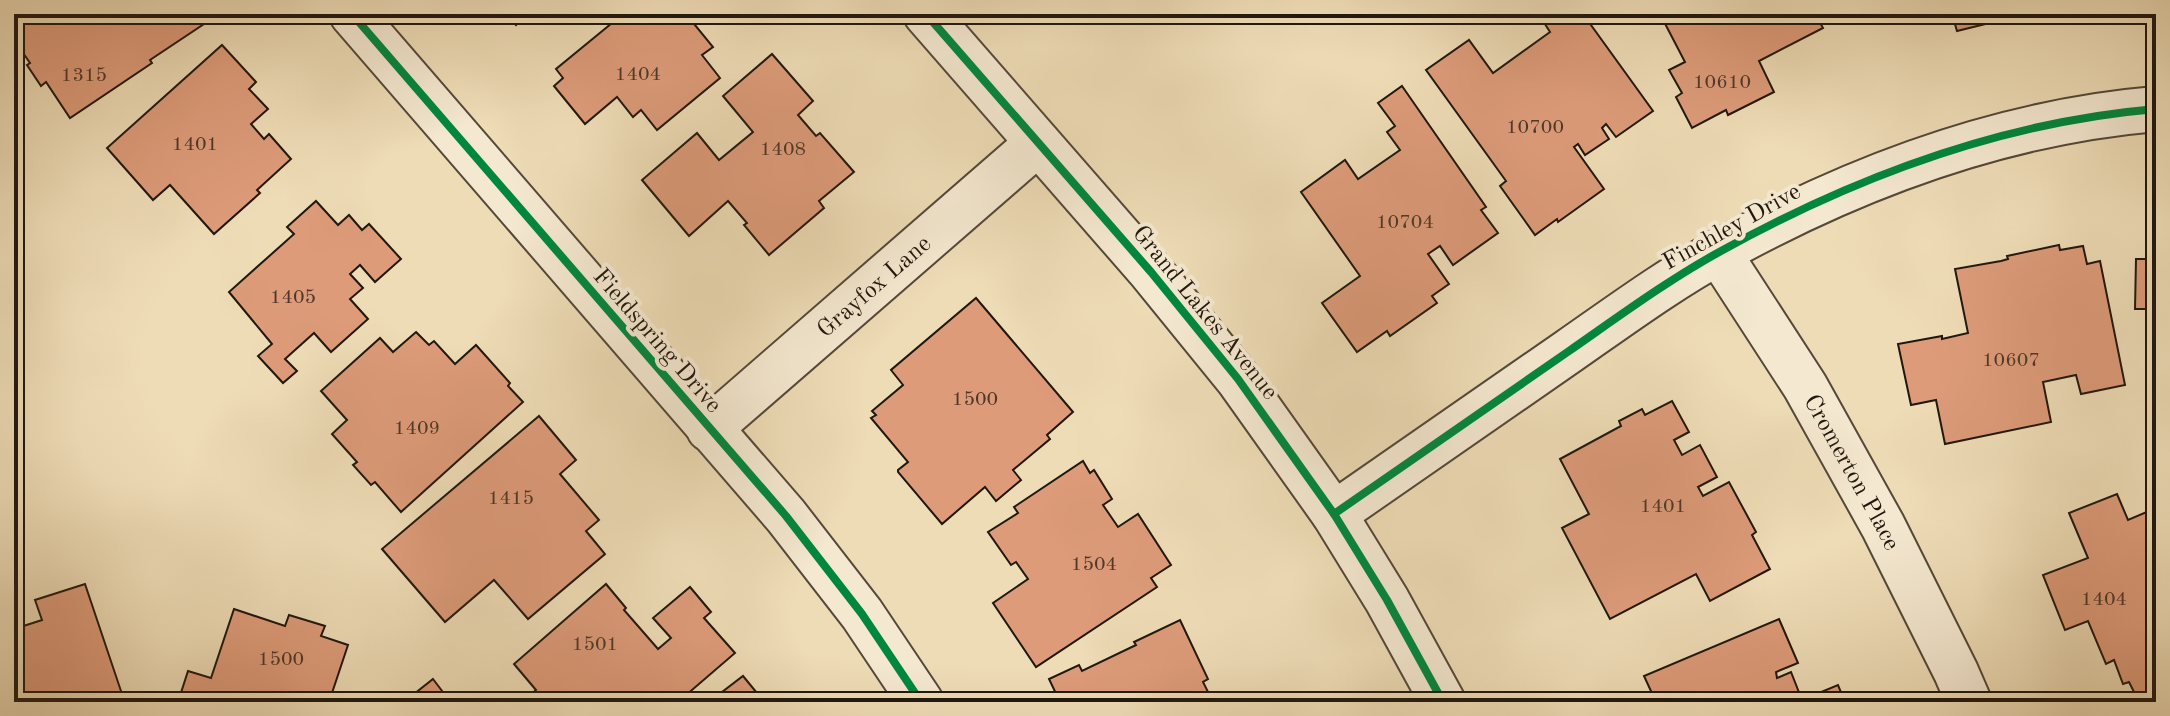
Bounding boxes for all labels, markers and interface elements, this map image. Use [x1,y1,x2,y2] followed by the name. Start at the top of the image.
[615,65,661,85] house number: 1404
[61,66,107,86] house number: 1315
[1693,73,1751,93] house number: 10610
[1506,118,1564,138] house number: 10700
[172,135,218,155] house number: 1401
[760,140,806,160] house number: 1408
[1659,180,1805,276] street label: Finchley Drive
[1376,213,1434,233] house number: 10704
[1127,222,1282,405] street label: Grand Lakes Avenue
[813,232,936,343] street label: Grayfox Lane
[588,265,725,418] street label: Fieldspring Drive
[270,288,316,308] house number: 1405
[1982,351,2040,371] house number: 10607
[952,390,998,410] house number: 1500
[1798,391,1903,555] street label: Cromerton Place
[394,419,440,439] house number: 1409
[488,489,534,509] house number: 1415
[1640,497,1686,517] house number: 1401
[1071,555,1117,575] house number: 1504
[2081,590,2127,610] house number: 1404
[572,635,618,655] house number: 1501
[258,650,304,670] house number: 1500

